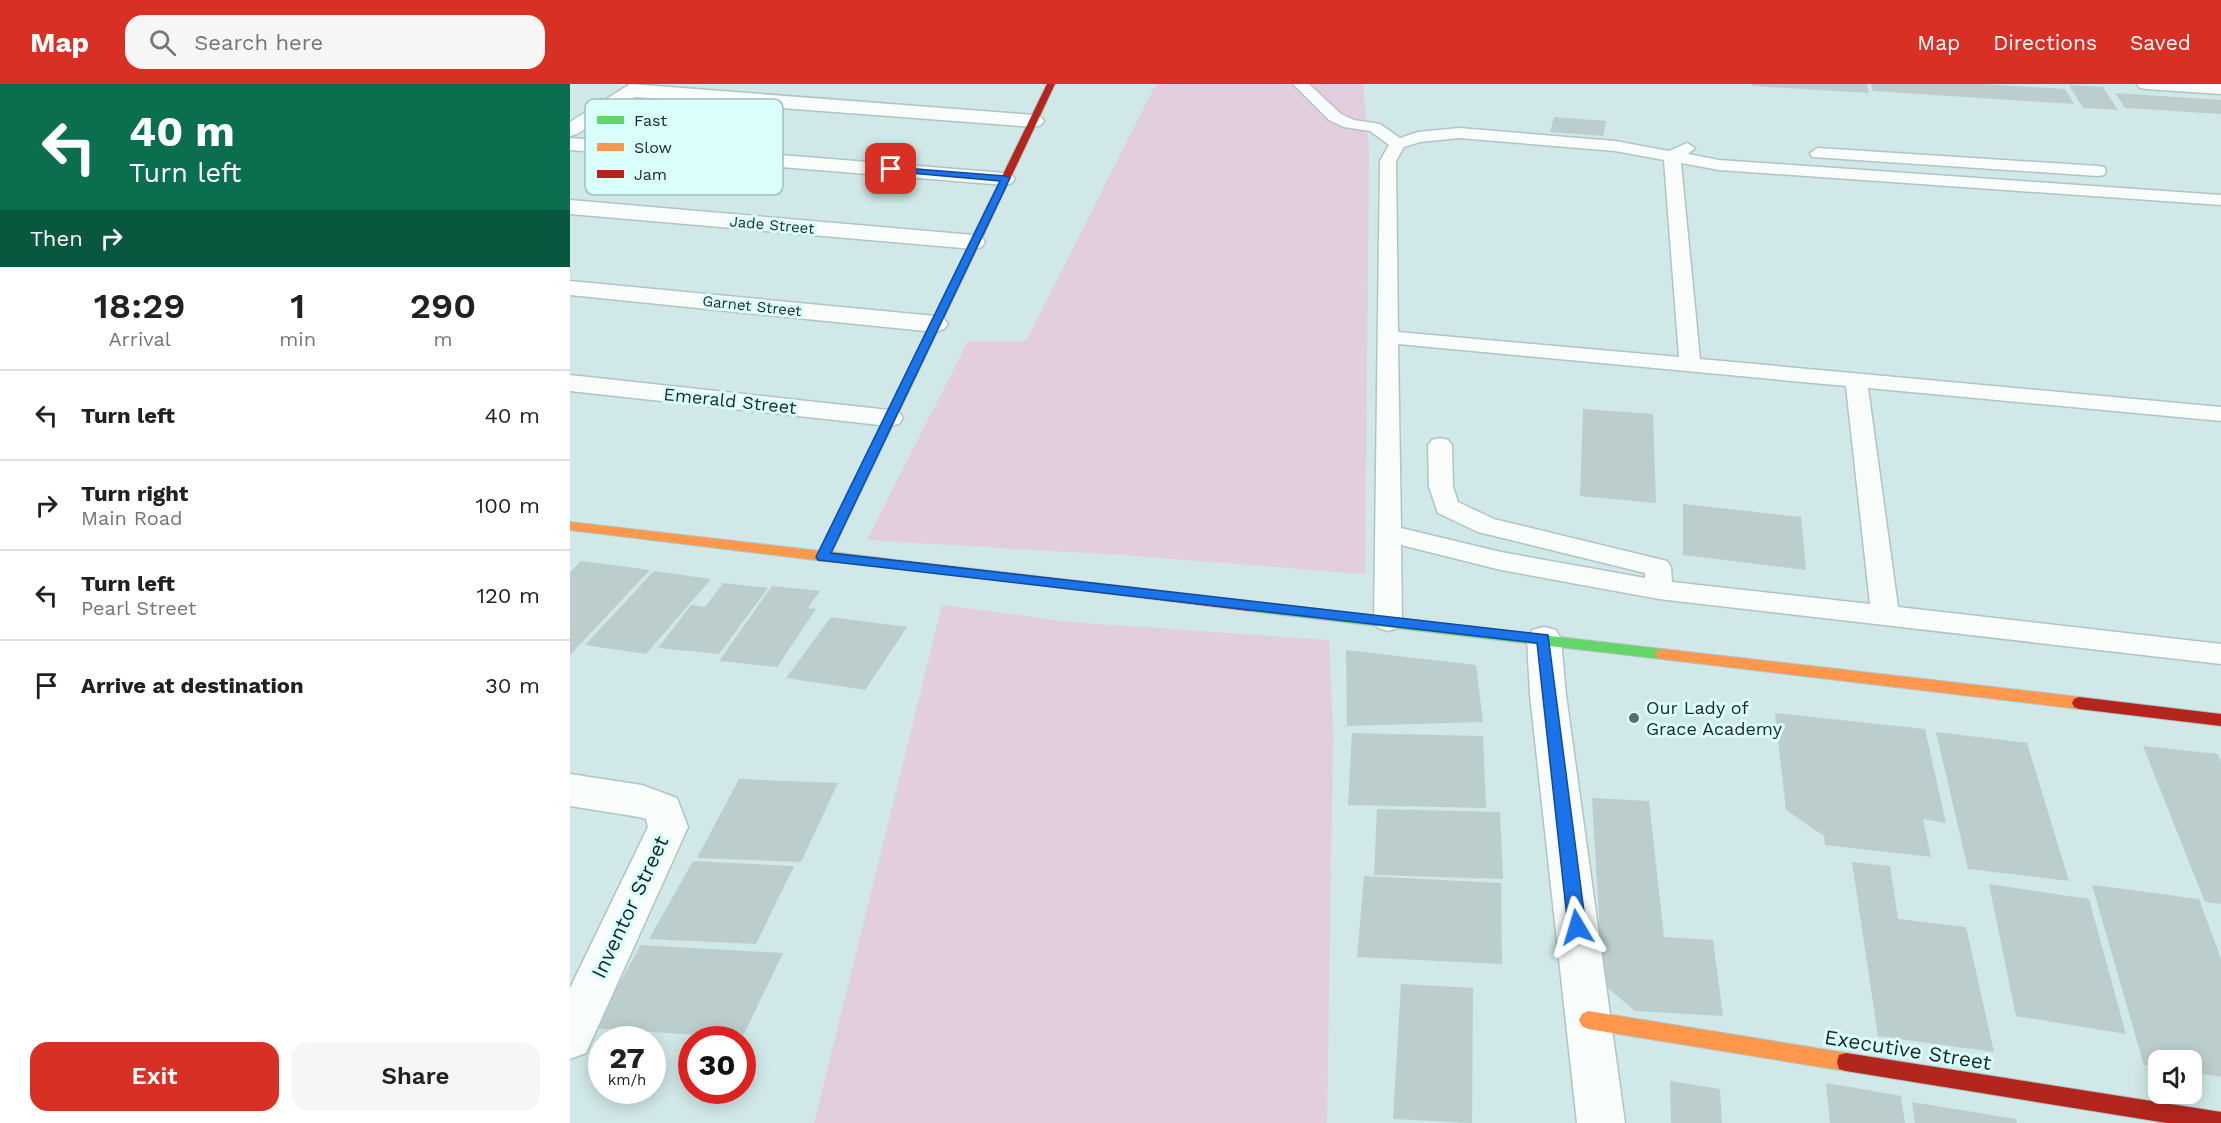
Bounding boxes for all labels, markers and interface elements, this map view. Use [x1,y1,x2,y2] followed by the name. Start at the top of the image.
[125,15,545,69] search box
[30,26,89,59] text: Map
[146,26,179,59] icon: search
[194,30,323,55] text: Search here
[1917,30,1960,55] text: Map
[1993,30,2097,55] text: Directions
[2130,30,2191,55] text: Saved
[585,99,783,195] legend
[129,107,235,156] text: 40 m
[30,108,108,186] icon: left
[634,111,667,130] text: Fast
[634,138,672,157] text: Slow
[865,143,916,194] pin
[874,152,907,185] icon: arrive
[129,157,241,189] text: Turn left
[634,165,667,184] text: Jam
[729,212,816,238] street label: Jade Street
[95,222,128,255] icon: right
[30,226,83,251] text: Then
[94,285,185,327] text: 18:29
[290,285,305,327] text: 1
[410,285,476,327] text: 290
[701,292,803,320] street label: Garnet Street
[108,327,171,351] text: Arrival
[279,327,316,351] text: min
[433,327,453,351] text: m
[663,383,798,418] street label: Emerald Street
[30,399,63,432] icon: left
[81,403,175,428] text: Turn left
[484,403,540,428] text: 40 m
[81,481,188,506] text: Turn right
[30,489,63,522] icon: right
[476,493,540,518] text: 100 m
[81,506,183,530] text: Main Road
[81,571,175,596] text: Turn left
[30,579,63,612] icon: left
[476,583,540,608] text: 120 m
[81,596,196,620] text: Pearl Street
[30,669,63,702] icon: arrive
[81,673,304,698] text: Arrive at destination
[485,673,540,698] text: 30 m
[1646,697,1783,739] place label: Our Lady of Grace Academy
[1627,711,1641,725] marker: Our Lady of Grace Academy
[586,831,674,982] street label: Inventor Street
[1545,895,1609,959] position arrow
[1823,1024,1994,1075] street label: Executive Street
[678,1026,756,1104] speed limit sign: 30
[609,1040,645,1075] text: 27
[30,1042,279,1111] button: Exit
[291,1042,540,1111] button: Share
[2148,1050,2202,1104] map controls
[2148,1050,2202,1104] button: sound
[608,1071,646,1089] text: km/h

